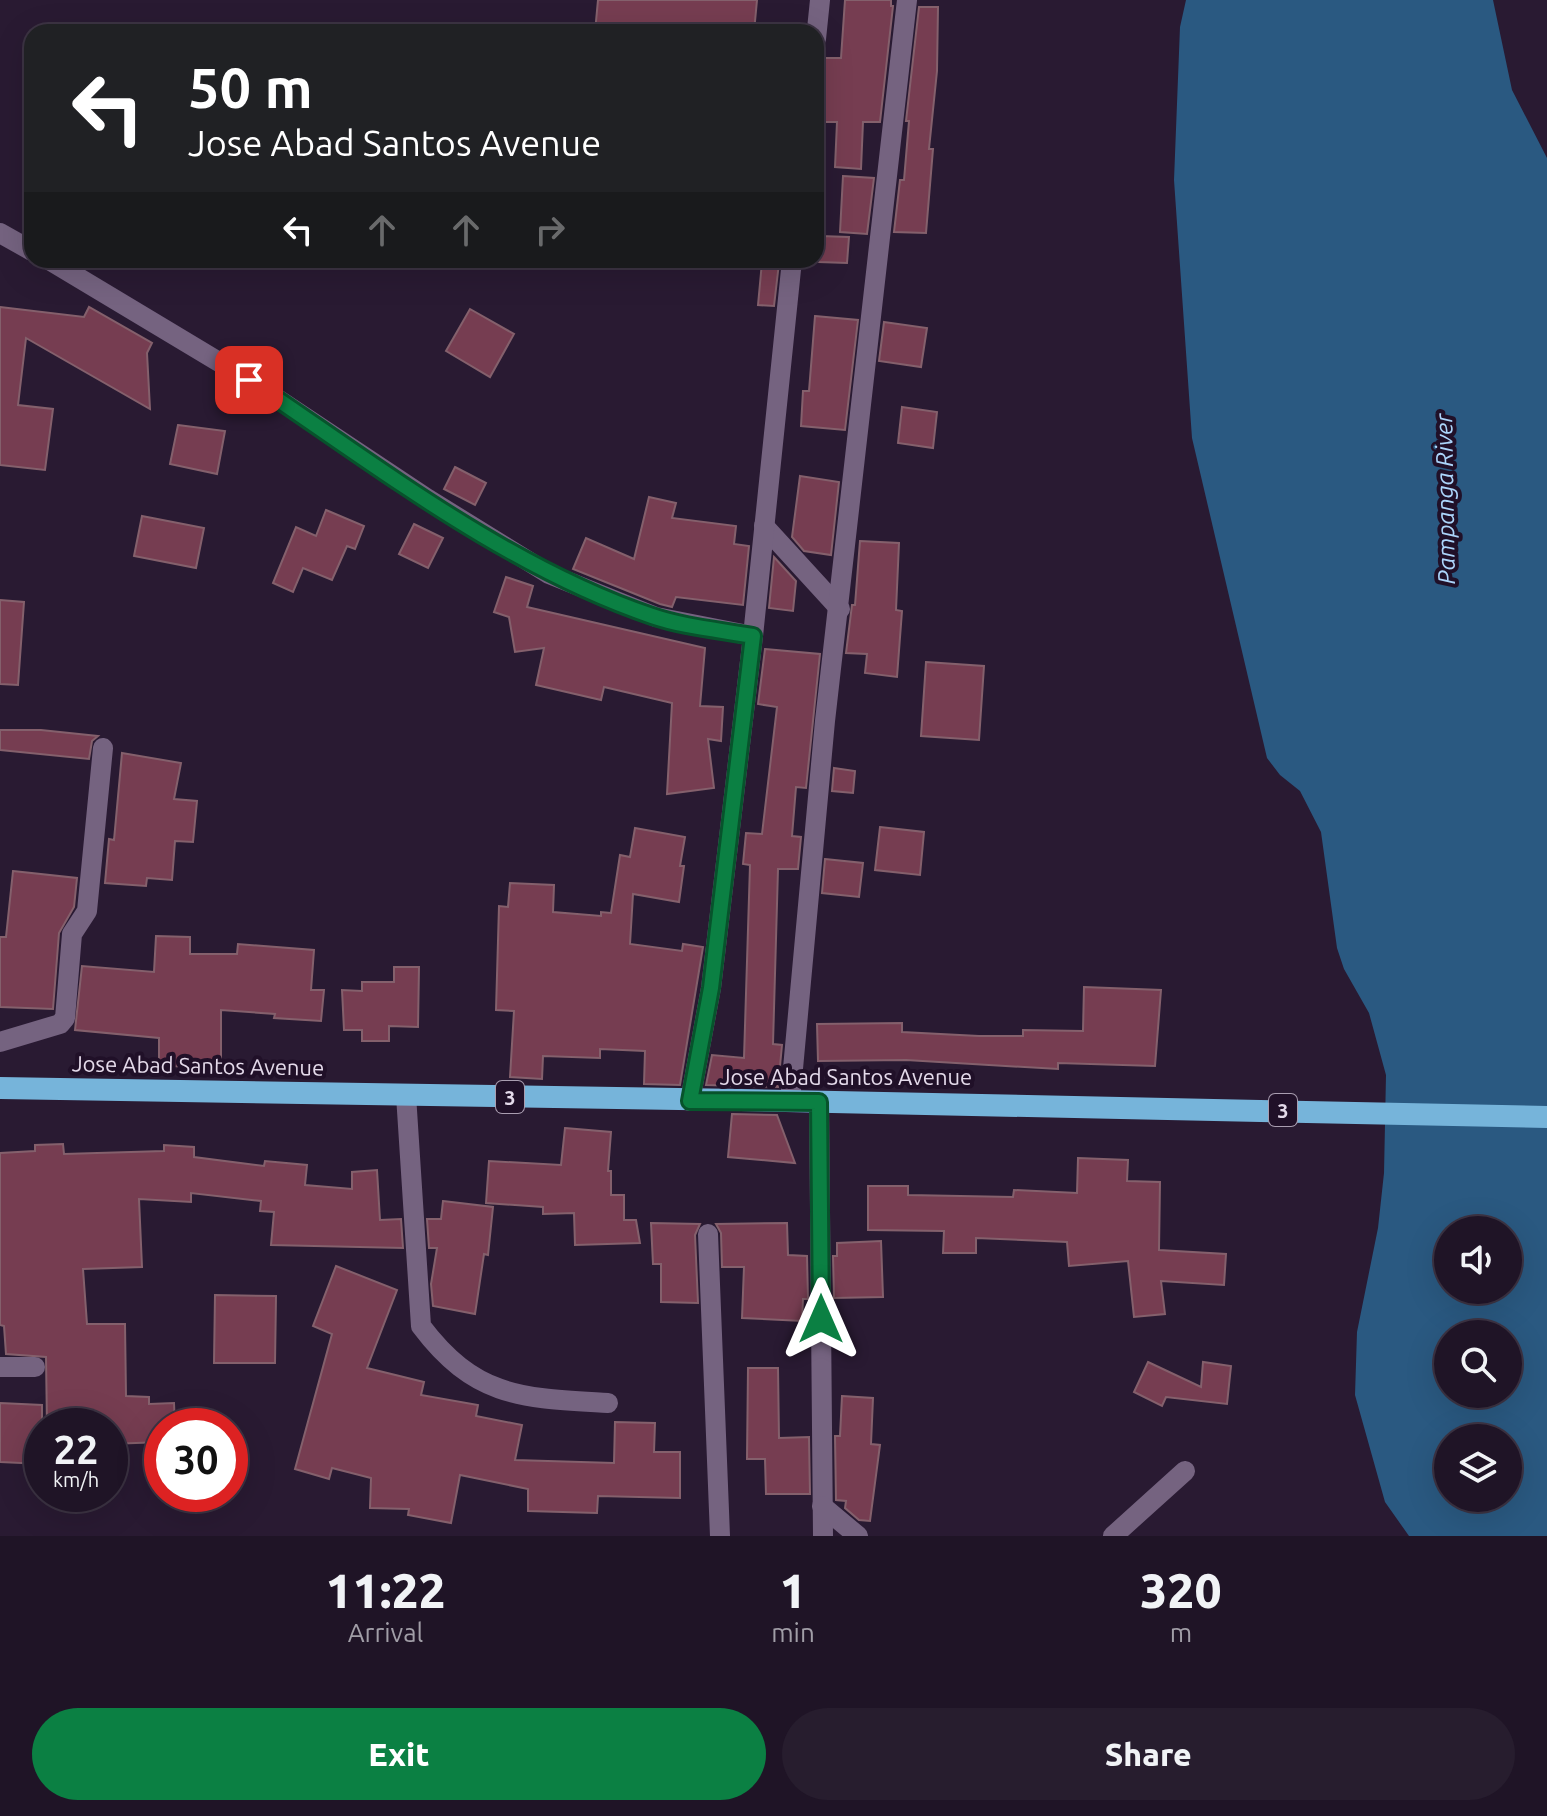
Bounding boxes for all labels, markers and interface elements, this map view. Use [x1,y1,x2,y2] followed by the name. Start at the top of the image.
[56,56,160,160] icon: left
[188,56,313,119] text: 50 m
[188,122,601,163] text: Jose Abad Santos Avenue
[276,208,320,252] icon: left
[360,208,404,252] icon: ahead
[444,208,488,252] icon: ahead
[528,208,572,252] icon: right
[215,346,283,414] pin
[227,358,271,402] icon: arrive
[1430,412,1460,585] water label: Pampanga River
[72,1050,324,1080] street label: Jose Abad Santos Avenue
[720,1064,972,1089] street label: Jose Abad Santos Avenue
[496,1081,524,1113] road number: 3
[1269,1094,1297,1126] road number: 3
[1434,1216,1522,1512] map controls
[1434,1216,1522,1304] button: sound
[779,1277,863,1361] position arrow
[1434,1320,1522,1408] button: search
[144,1408,248,1512] speed limit sign: 30
[1434,1424,1522,1512] button: layers
[53,1427,99,1472] text: 22
[53,1468,99,1491] text: km/h
[326,1563,446,1617] text: 11:22
[779,1563,806,1617] text: 1
[1140,1563,1221,1617] text: 320
[348,1618,423,1647] text: Arrival
[771,1618,815,1647] text: min
[1170,1618,1192,1647] text: m
[32,1708,766,1800] button: Exit
[782,1708,1515,1800] button: Share

